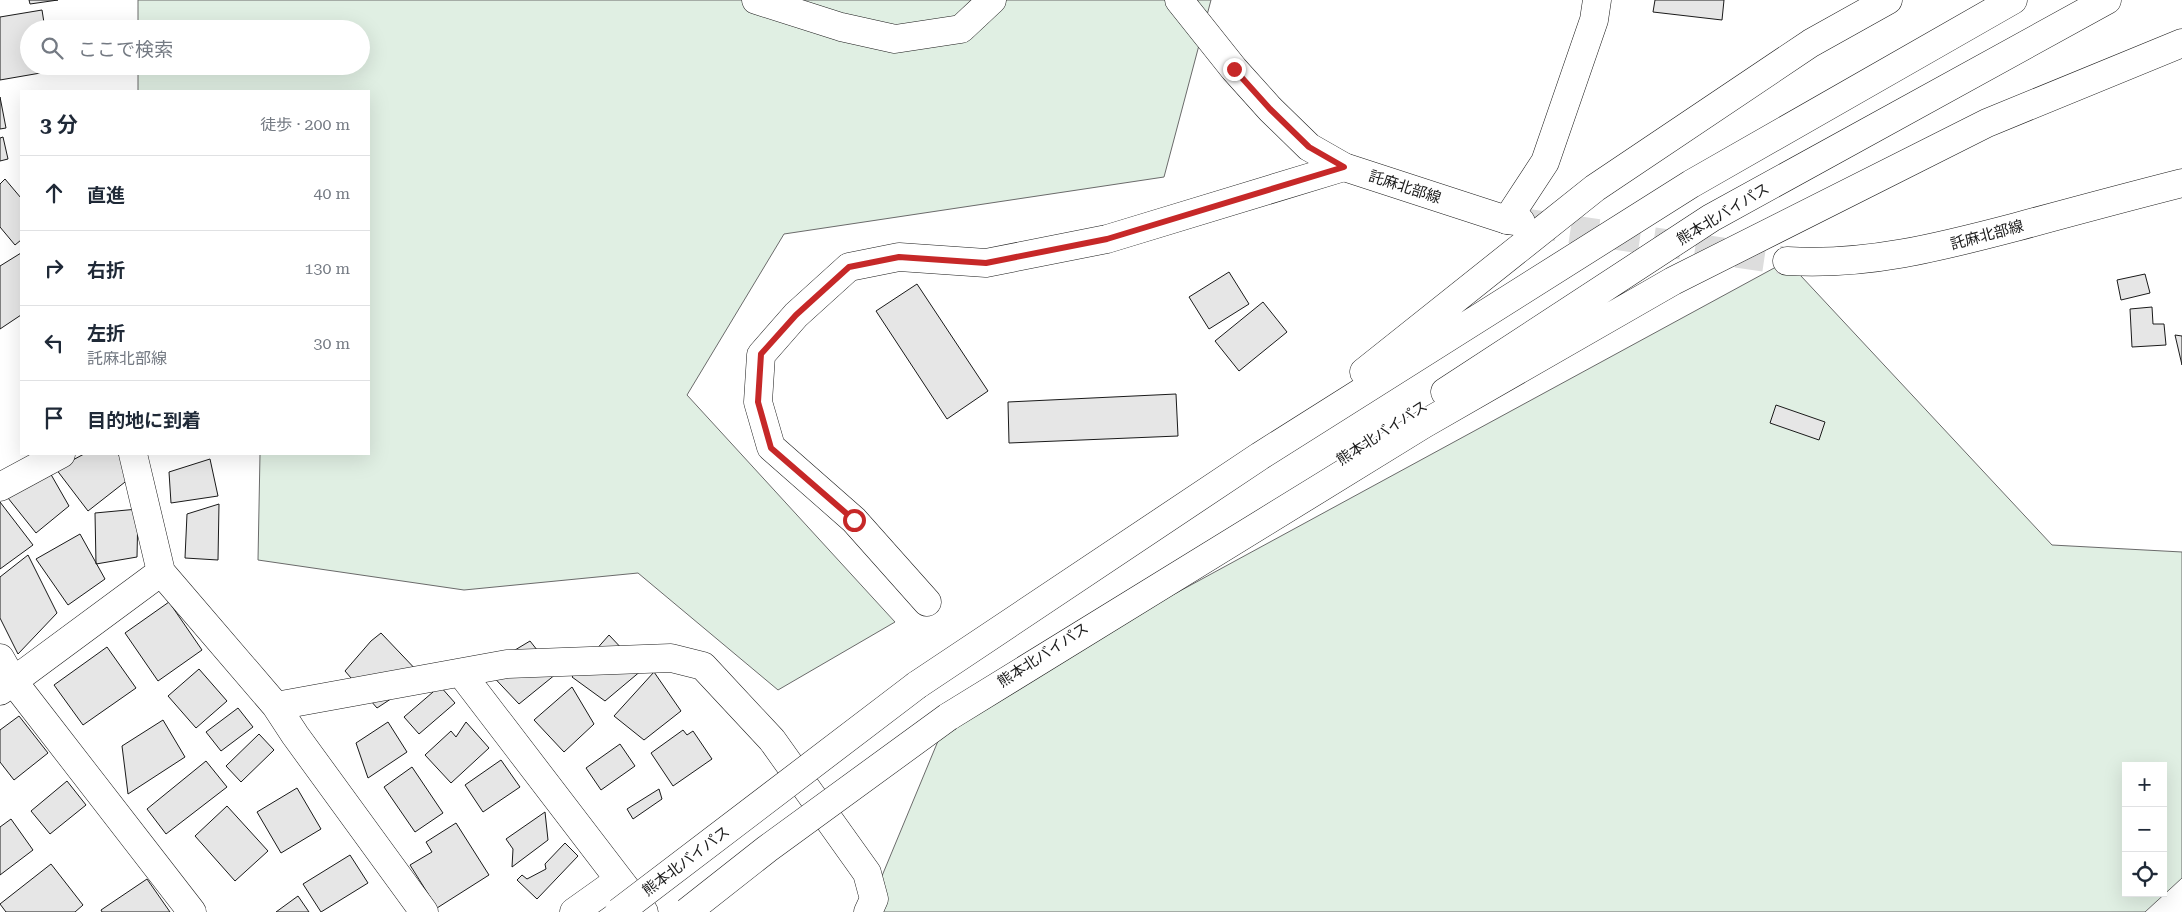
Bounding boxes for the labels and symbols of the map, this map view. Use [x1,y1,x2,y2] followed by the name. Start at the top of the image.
[1223,58,1246,81] route end
[1367,167,1443,207] street label: 託麻北部線
[1673,179,1773,249] street label: 熊本北バイパス
[1948,217,2026,253] street label: 託麻北部線
[1333,397,1431,469] street label: 熊本北バイパス
[843,509,866,532] route start
[994,619,1092,691] street label: 熊本北バイパス
[639,822,733,900] street label: 熊本北バイパス

